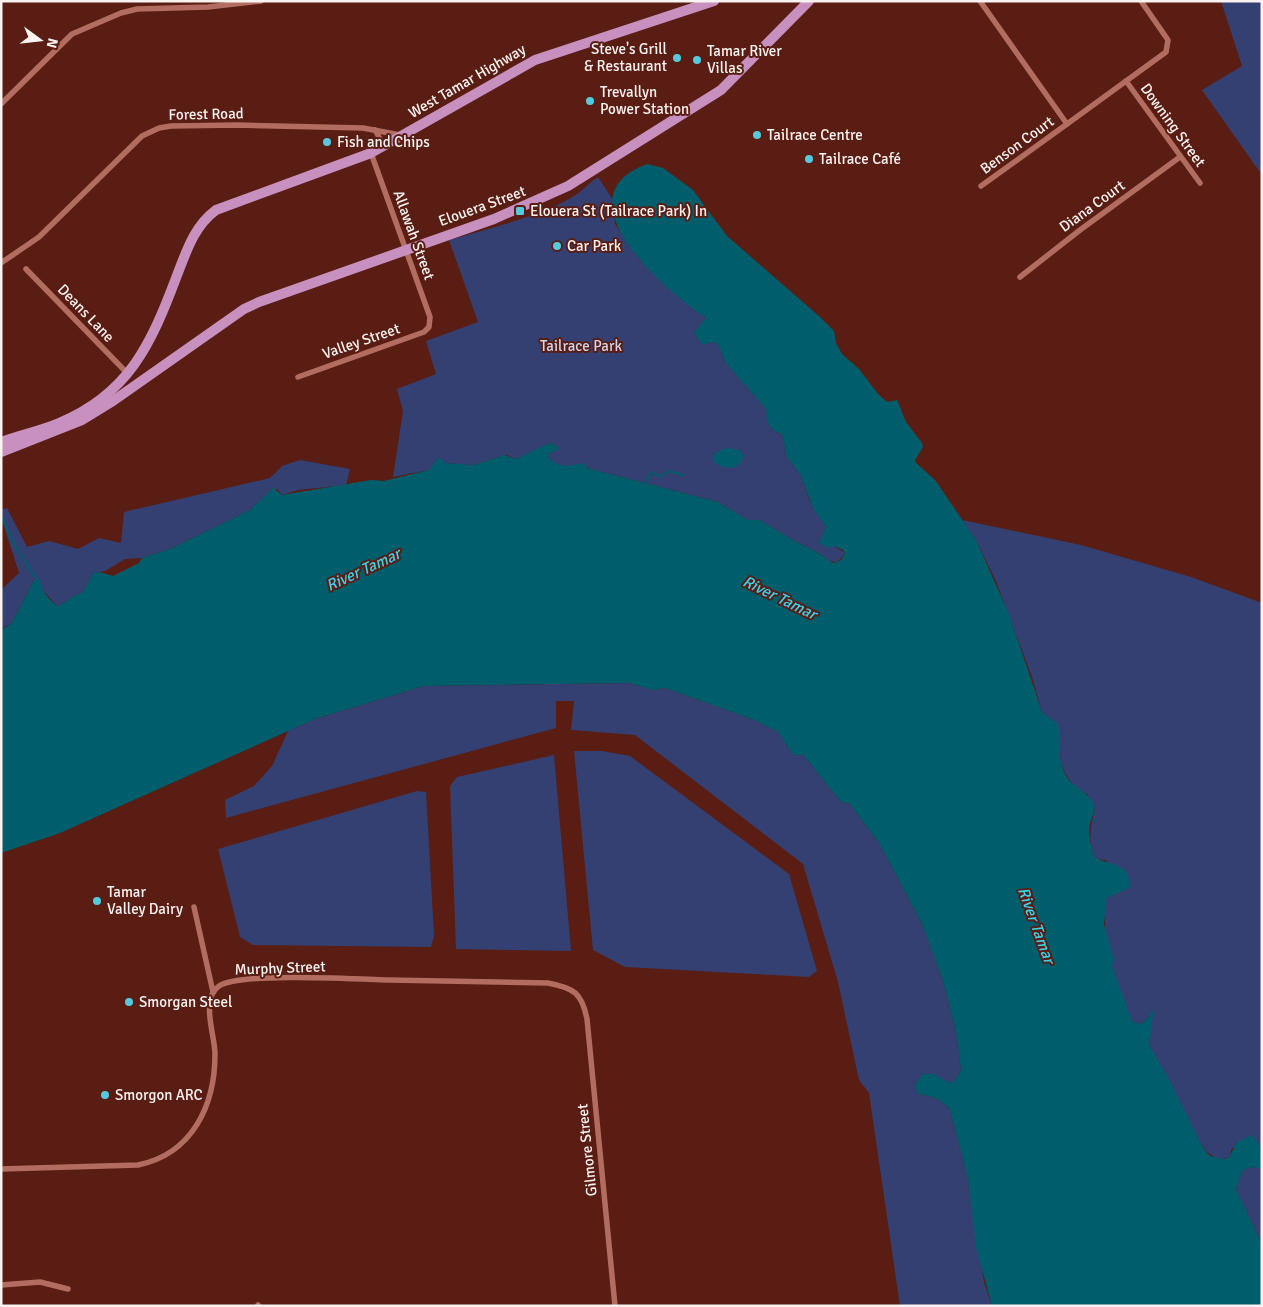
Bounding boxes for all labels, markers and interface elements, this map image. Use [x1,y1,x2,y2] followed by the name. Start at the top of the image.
[15,15,65,65] north arrow
[43,36,62,50] text: N
[405,40,529,122] street label: West Tamar Highway
[584,40,667,75] place label: Steve's Grill & Restaurant
[707,42,782,77] place label: Tamar River Villas
[671,52,683,64] marker: Steve's Grill & Restaurant
[691,54,703,66] marker: Tamar River Villas
[1137,80,1209,170] street label: Downing Street
[600,83,689,118] place label: Trevallyn Power Station
[584,95,596,107] marker: Trevallyn Power Station
[168,104,244,124] street label: Forest Road
[977,112,1057,178] street label: Benson Court
[767,126,863,144] place label: Tailrace Centre
[751,129,763,141] marker: Tailrace Centre
[337,133,430,151] place label: Fish and Chips
[321,136,333,148] marker: Fish and Chips
[819,150,901,168] place label: Tailrace Café
[803,153,815,165] marker: Tailrace Café
[1056,176,1128,236] street label: Diana Court
[436,182,528,230] street label: Elouera Street
[389,188,439,282] street label: Allawah Street
[530,202,707,220] place label: Elouera St (Tailrace Park) In
[514,205,526,217] marker: Elouera St (Tailrace Park) In
[567,237,622,255] place label: Car Park
[551,240,563,252] marker: Car Park
[54,280,118,346] street label: Deans Lane
[320,319,402,363] street label: Valley Street
[540,337,622,355] park label: Tailrace Park
[323,543,406,596] water label: River Tamar
[739,571,822,625] water label: River Tamar
[107,883,183,918] place label: Tamar Valley Dairy
[1013,884,1060,968] water label: River Tamar
[91,895,103,907] marker: Tamar Valley Dairy
[234,957,326,979] street label: Murphy Street
[139,993,232,1011] place label: Smorgan Steel
[123,996,135,1008] marker: Smorgan Steel
[115,1086,203,1104] place label: Smorgon ARC
[99,1089,111,1101] marker: Smorgon ARC
[573,1103,601,1197] street label: Gilmore Street

